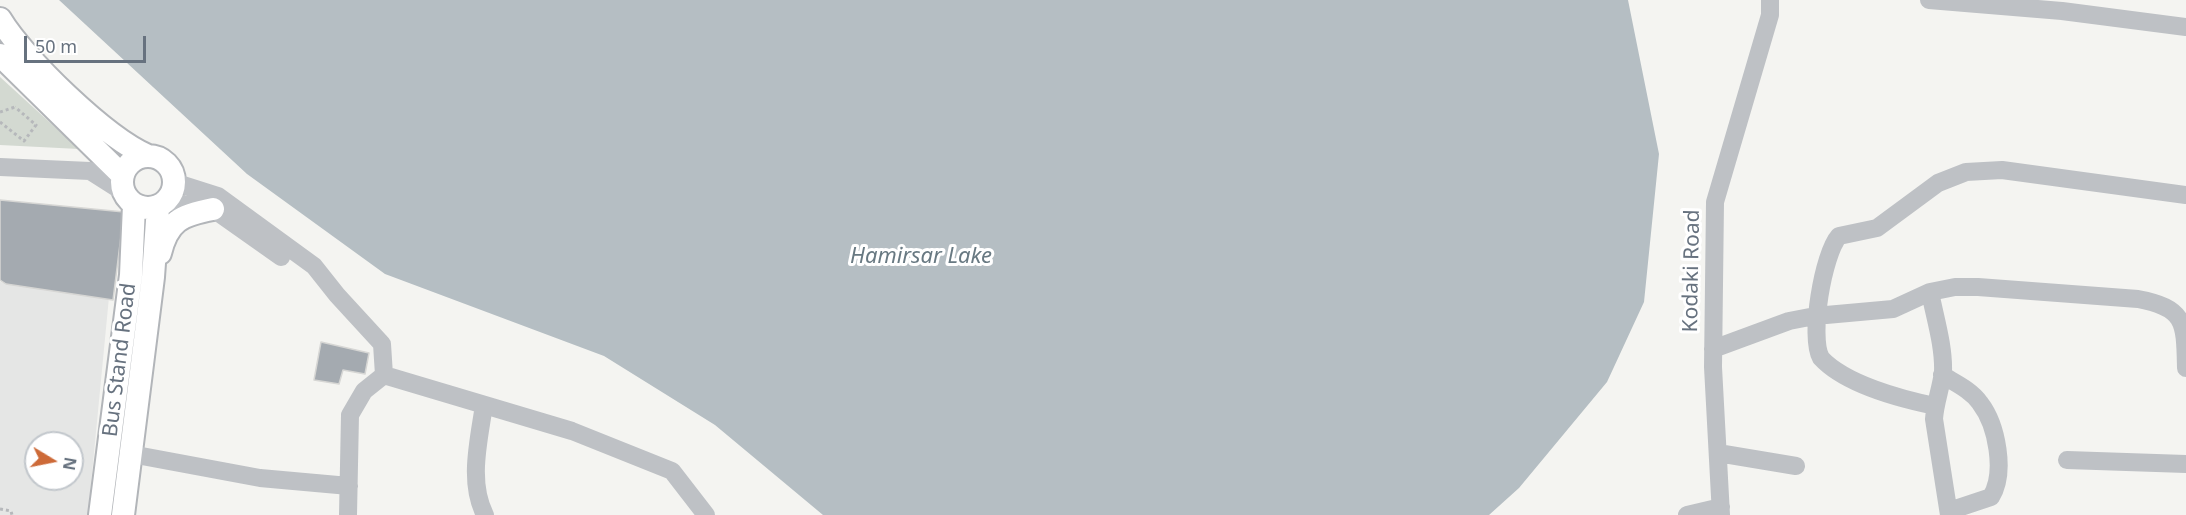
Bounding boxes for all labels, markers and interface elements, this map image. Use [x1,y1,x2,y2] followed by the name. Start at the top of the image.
[27,24,148,62] scale bar
[35,34,77,58] text: 50 m
[1678,209,1706,333] street label: Kodaki Road
[850,244,992,270] water label: Hamirsar Lake
[98,282,142,438] street label: Bus Stand Road
[24,431,84,491] north arrow
[58,455,82,472] text: N

